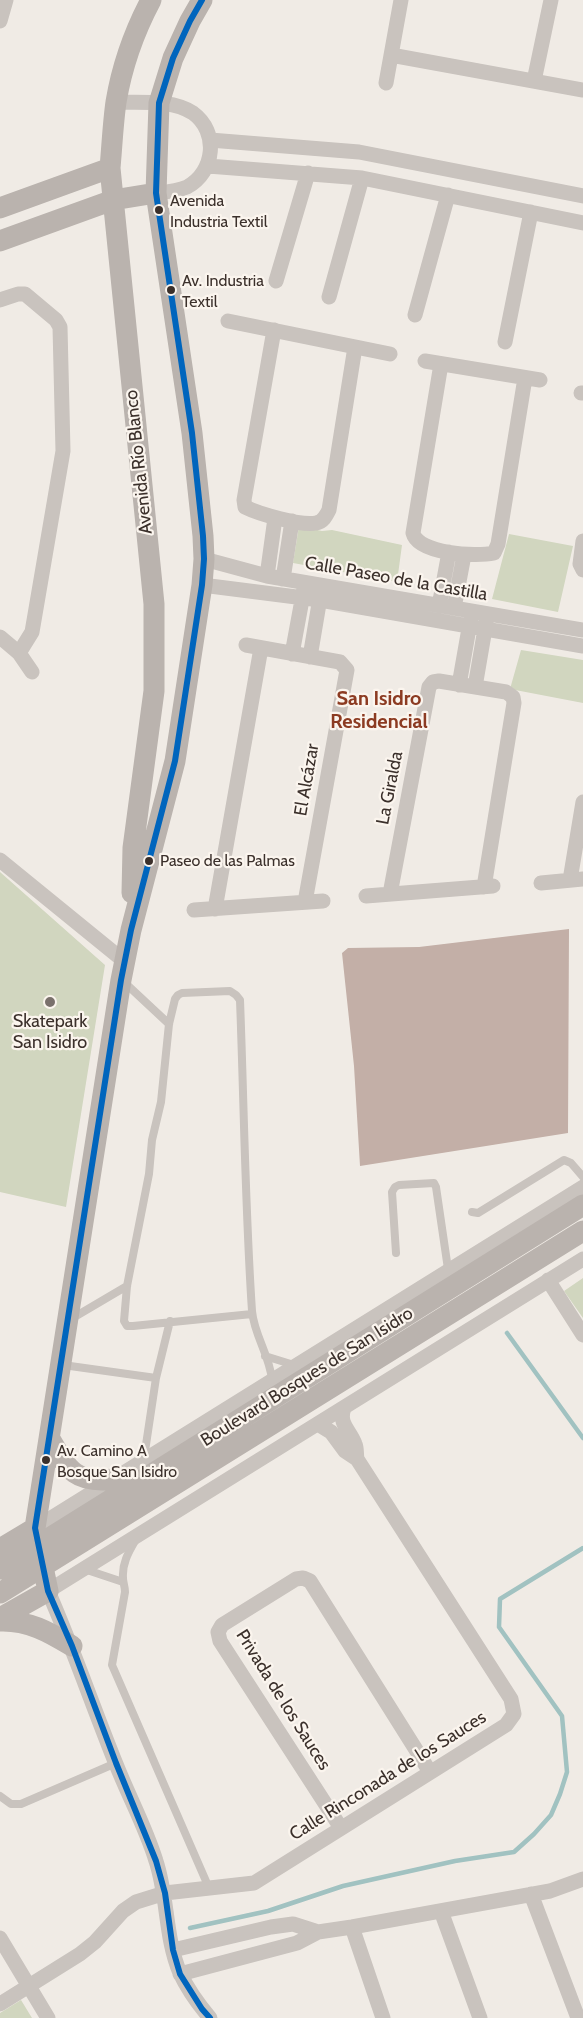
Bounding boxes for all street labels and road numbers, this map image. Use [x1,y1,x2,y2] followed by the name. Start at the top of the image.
[121,389,157,535] street label: Avenida Río Blanco
[303,552,489,606] street label: Calle Paseo de la Castilla
[290,742,324,818] street label: El Alcázar
[372,749,408,827] street label: La Giralda
[197,1303,417,1451] street label: Boulevard Bosques de San Isidro
[231,1626,335,1774] street label: Privada de los Sauces
[286,1707,490,1845] street label: Calle Rinconada de los Sauces

